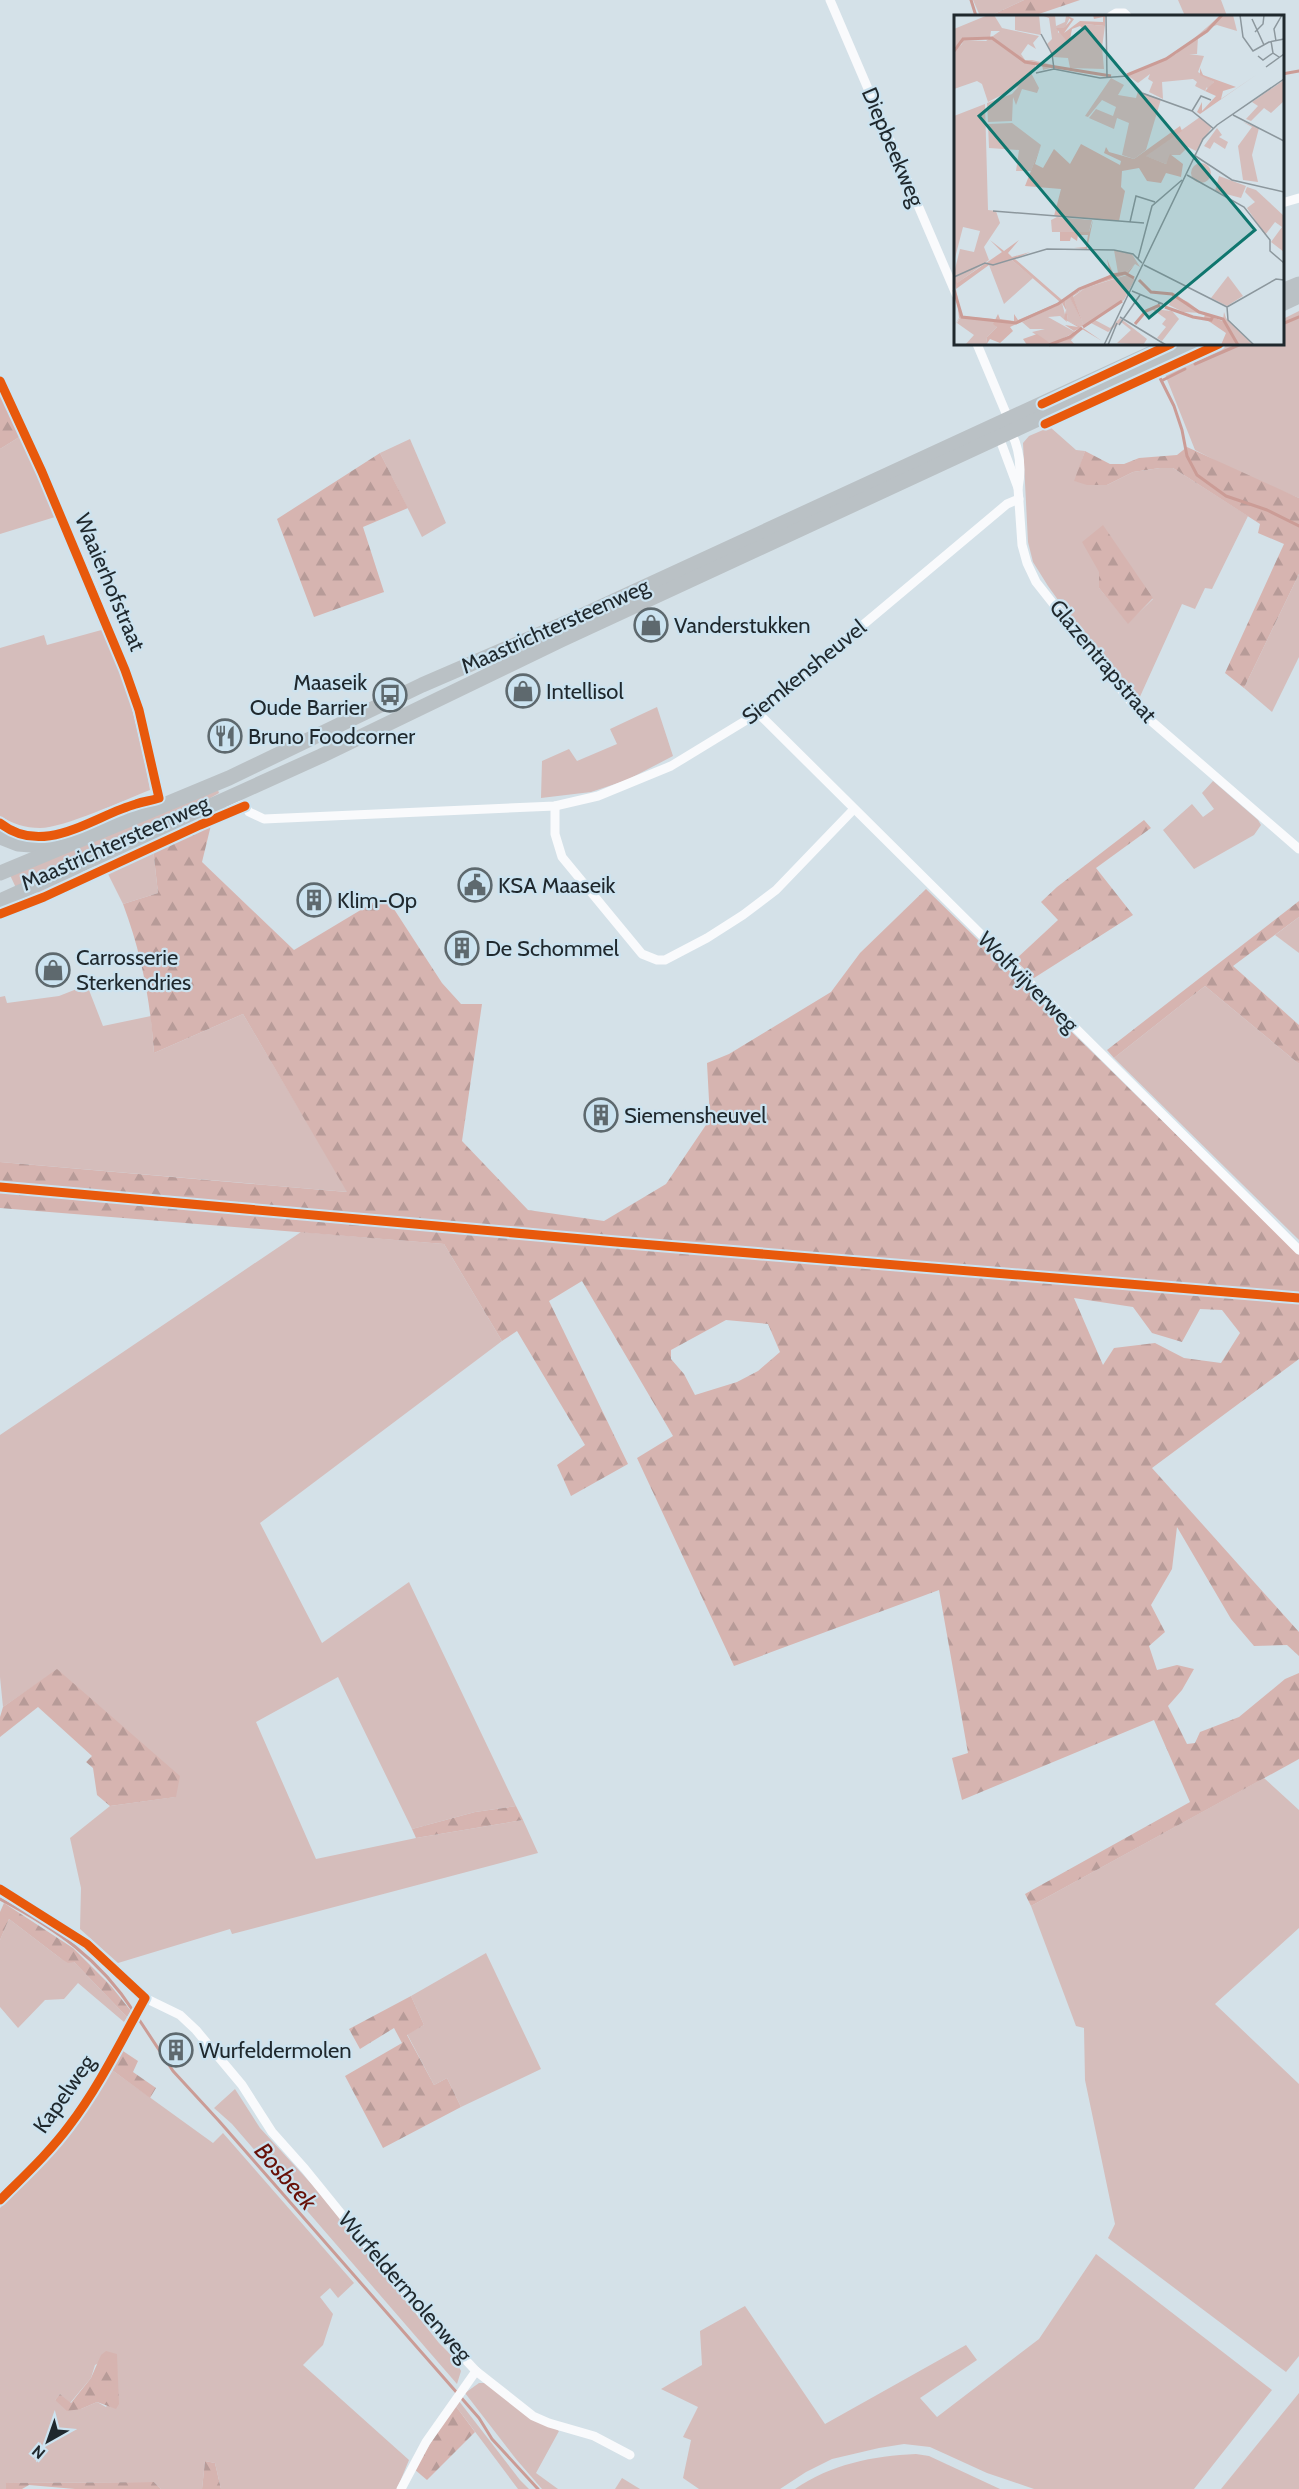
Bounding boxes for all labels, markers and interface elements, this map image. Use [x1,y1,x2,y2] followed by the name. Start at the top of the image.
[954,15,1284,345] inset map
[856,83,931,212] street label: Diepbeekweg
[69,509,151,655] street label: Waaierhofstraat
[457,572,654,680] street label: Maastrichtersteenweg
[1044,594,1163,729] street label: Glazentrapstraat
[633,607,669,643] shop icon: Vanderstukken
[674,612,811,639] place label: Vanderstukken
[737,613,872,730] street label: Siemkensheuvel
[250,669,367,721] place label: Maaseik Oude Barrier
[505,673,541,709] shop icon: Intellisol
[372,677,408,713] bus stop icon: Maaseik Oude Barrier
[546,678,624,705] place label: Intellisol
[207,718,243,754] restaurant icon: Bruno Foodcorner
[248,723,415,750] place label: Bruno Foodcorner
[17,789,214,897] street label: Maastrichtersteenweg
[457,867,493,903] public building icon: KSA Maaseik
[498,872,616,899] place label: KSA Maaseik
[296,882,332,918] building icon: Klim-Op
[337,887,417,914] place label: Klim-Op
[972,926,1085,1039] street label: Wolfvijverweg
[444,930,480,966] building icon: De Schommel
[485,935,620,962] place label: De Schommel
[76,944,191,996] place label: Carrosserie Sterkendries
[35,952,71,988] shop icon: Carrosserie Sterkendries
[583,1097,619,1133] building icon: Siemensheuvel
[624,1102,767,1129] place label: Siemensheuvel
[158,2032,194,2068] building icon: Wurfeldermolen
[199,2037,352,2064] place label: Wurfeldermolen
[27,2049,101,2138] street label: Kapelweg
[249,2136,324,2216] water label: Bosbeek
[332,2206,478,2368] street label: Wurfeldermolenweg
[18,2411,78,2471] north arrow
[28,2441,49,2463] text: N

